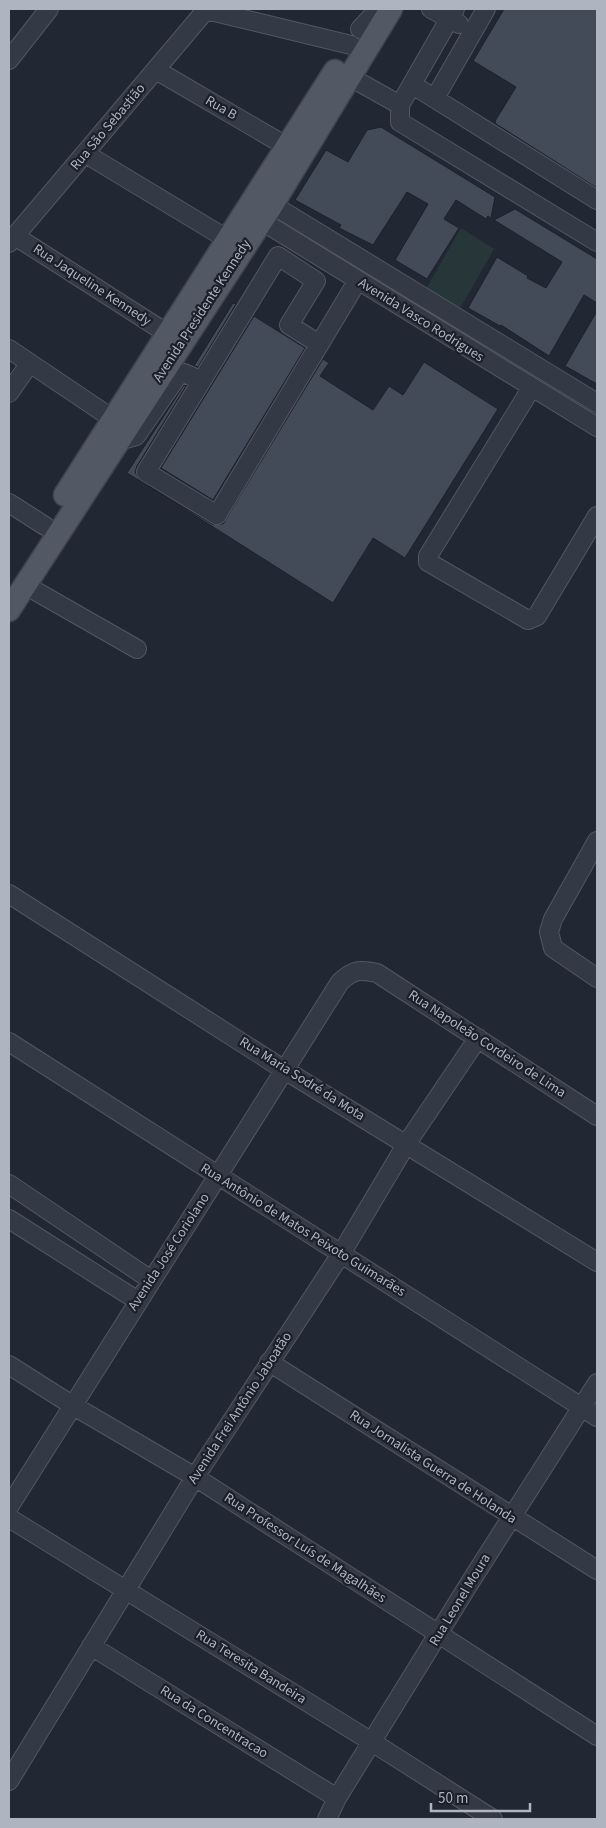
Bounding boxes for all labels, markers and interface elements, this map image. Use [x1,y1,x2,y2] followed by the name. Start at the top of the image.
[66,79,150,175] street label: Rua São Sebastião
[201,91,241,125] street label: Rua B
[148,235,256,386] street label: Avenida Presidente Kennedy
[29,239,155,331] street label: Rua Jaqueline Kennedy
[354,273,488,367] street label: Avenida Vasco Rodrigues
[404,985,570,1103] street label: Rua Napoleão Cordeiro de Lima
[235,1032,369,1126] street label: Rua Maria Sodré da Mota
[197,1158,410,1302] street label: Rua Antônio de Matos Peixoto Guimarães
[123,1189,215,1315] street label: Avenida José Coriolano
[183,1328,297,1488] street label: Avenida Frei Antônio Jaboatão
[345,1405,521,1529] street label: Rua Jornalista Guerra de Holanda
[220,1488,390,1608] street label: Rua Professor Luís de Magalhães
[425,1550,495,1650] street label: Rua Leonel Moura
[192,1625,310,1709] street label: Rua Teresita Bandeira
[156,1681,272,1763] street label: Rua da Concentracao
[431,1780,530,1812] scale bar
[438,1788,468,1809] text: 50 m

